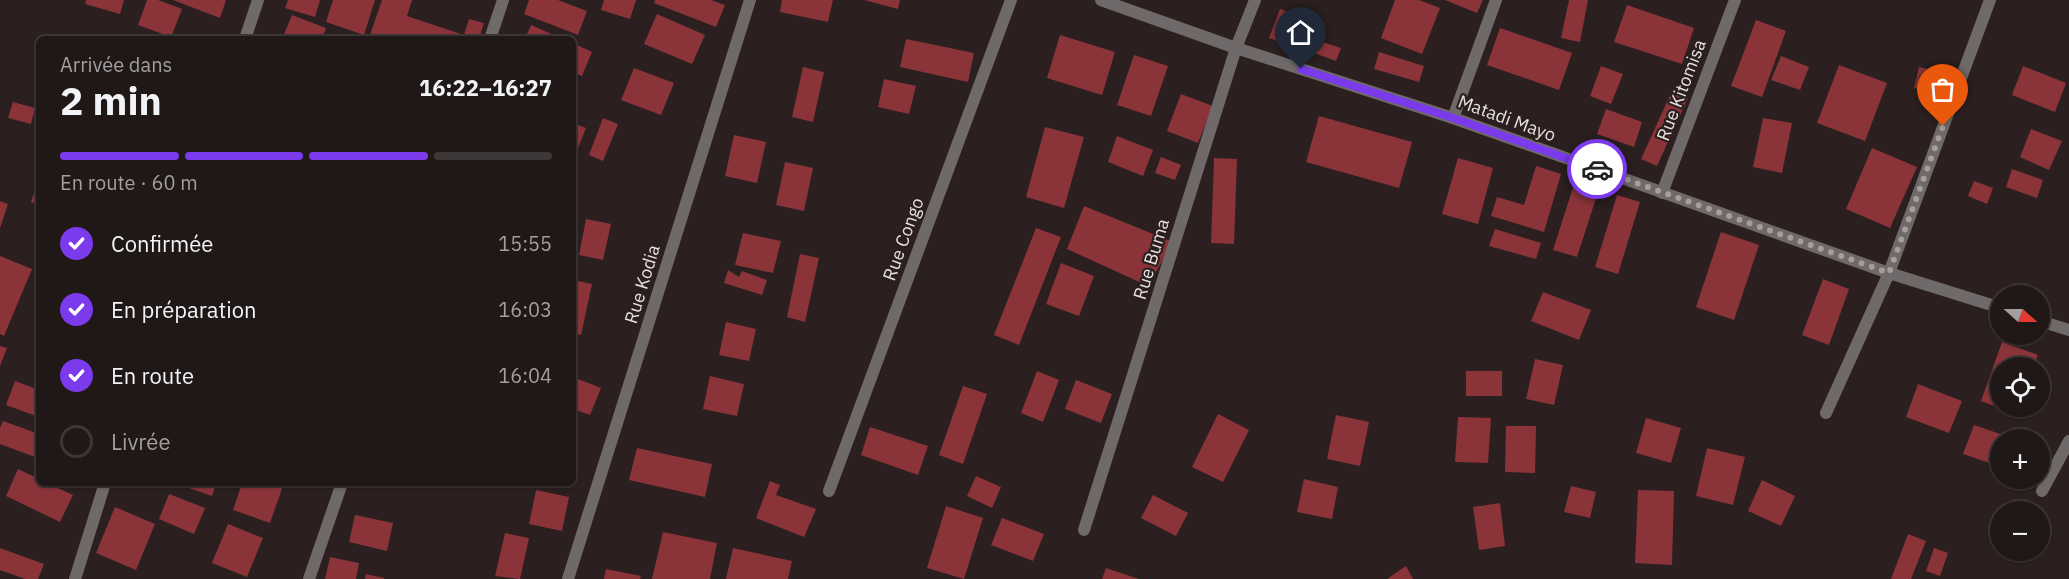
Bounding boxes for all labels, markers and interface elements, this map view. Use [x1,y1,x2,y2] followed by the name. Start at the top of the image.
[1275,7,1326,69] pin
[1284,16,1317,49] icon: home
[1651,36,1711,144] street label: Rue Kitomisa
[60,51,172,78] text: Arrivée dans
[1917,64,1968,126] pin
[419,73,552,102] text: 16:22–16:27
[1926,73,1959,106] icon: bag
[60,75,162,126] text: 2 min
[1455,90,1559,146] street label: Matadi Mayo
[1567,139,1627,199] courier
[1581,153,1614,186] icon: car
[60,169,198,196] text: En route · 60 m
[877,194,929,284] street label: Rue Congo
[1128,215,1174,302] street label: Rue Buma
[60,227,93,260] icon: check
[111,229,213,258] text: Confirmée
[498,230,552,257] text: 15:55
[619,241,665,326] street label: Rue Kodia
[1990,285,2050,345] north arrow
[1990,285,2050,561] map controls
[60,293,93,326] icon: check
[111,295,257,324] text: En préparation
[498,296,552,323] text: 16:03
[1990,357,2050,417] button: locate
[60,359,93,392] icon: check
[111,361,194,390] text: En route
[498,362,552,389] text: 16:04
[111,427,170,456] text: Livrée
[1990,429,2050,489] button: +
[1990,501,2050,561] button: −

